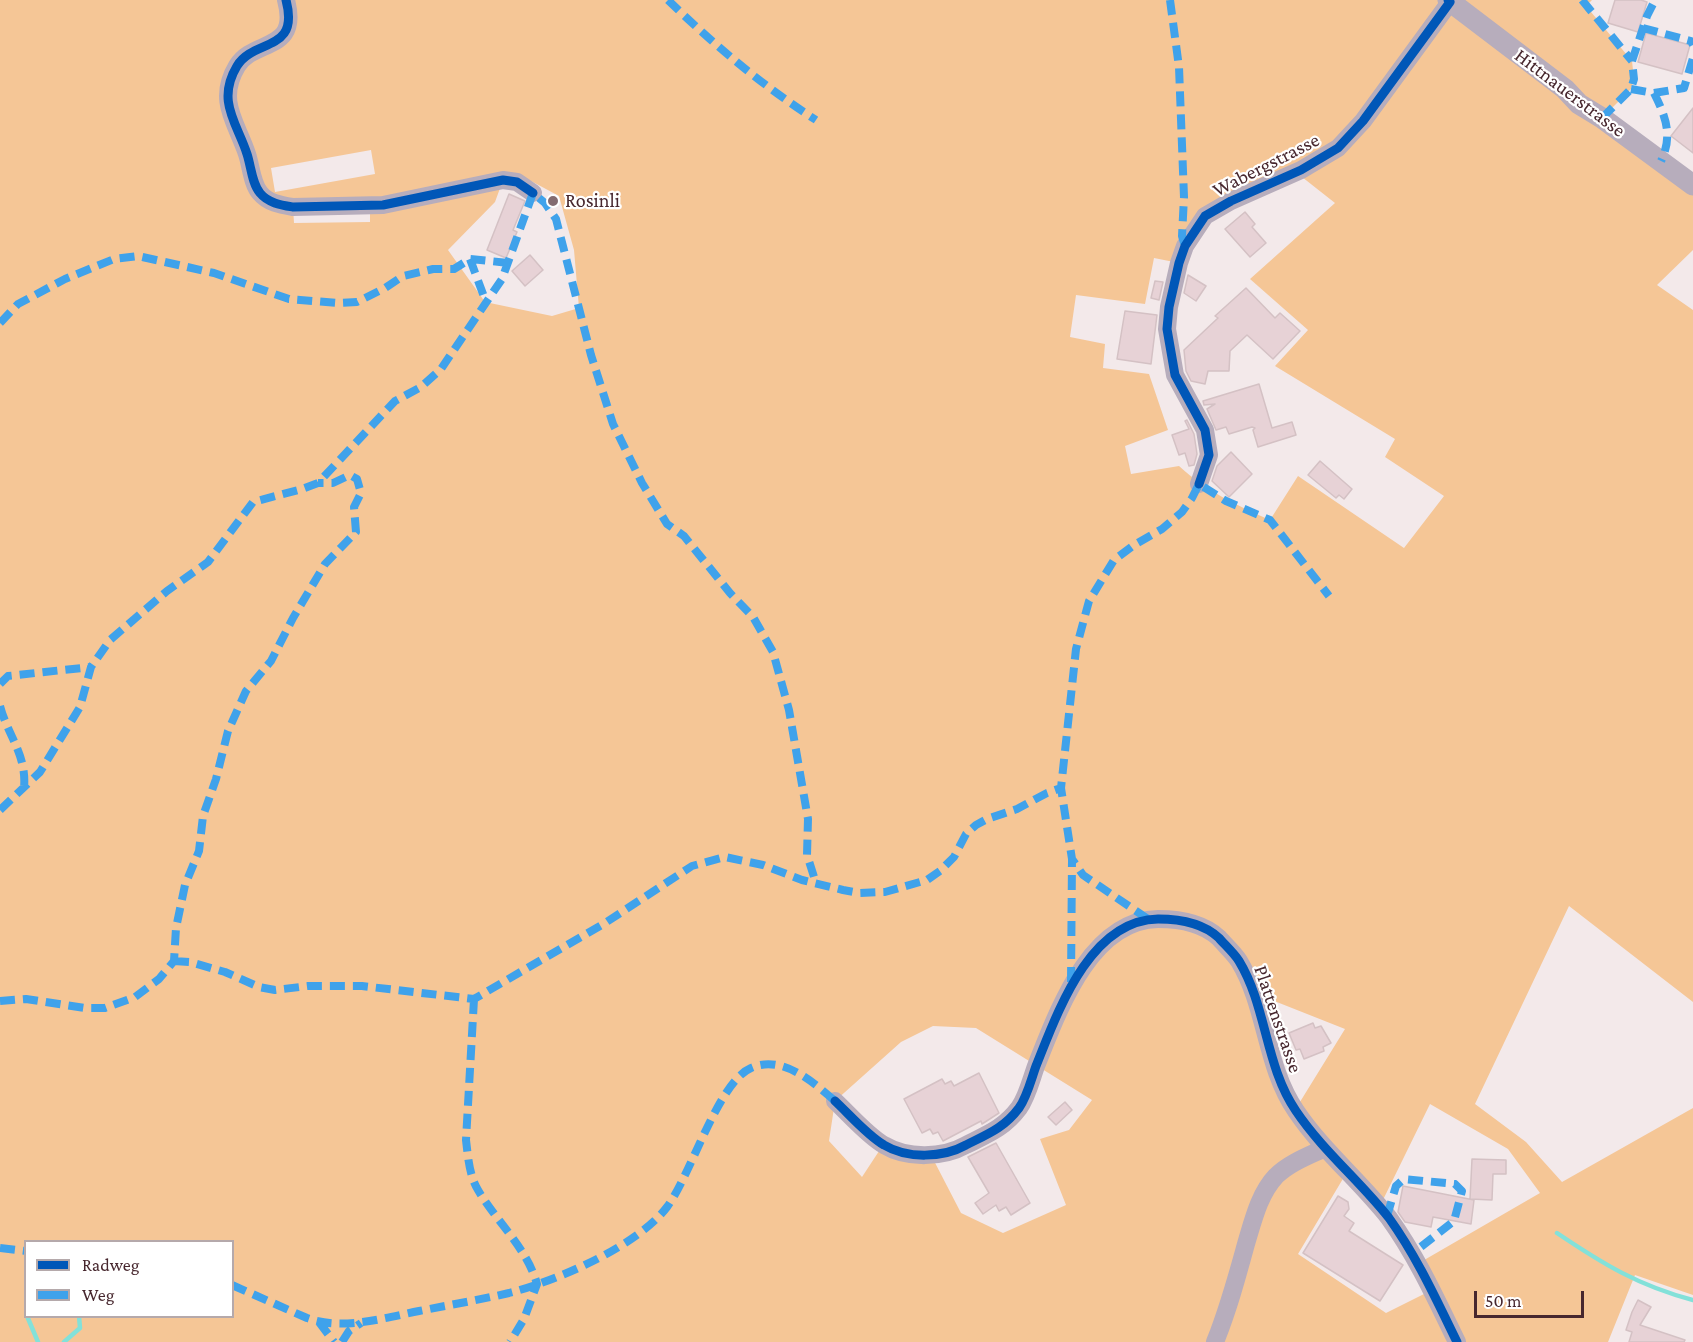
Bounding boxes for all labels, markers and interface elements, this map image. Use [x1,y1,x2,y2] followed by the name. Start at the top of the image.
[1510,43,1630,143] street label: Hittnauerstrasse
[1208,128,1324,202] street label: Wabergstrasse
[565,189,620,213] place label: Rosinli
[546,194,560,208] marker: Rosinli
[1248,962,1308,1076] street label: Plattenstrasse
[24,1240,234,1318] legend
[82,1255,139,1275] text: Radweg
[1477,1279,1586,1317] scale bar
[82,1285,114,1305] text: Weg
[1485,1291,1522,1311] text: 50 m

